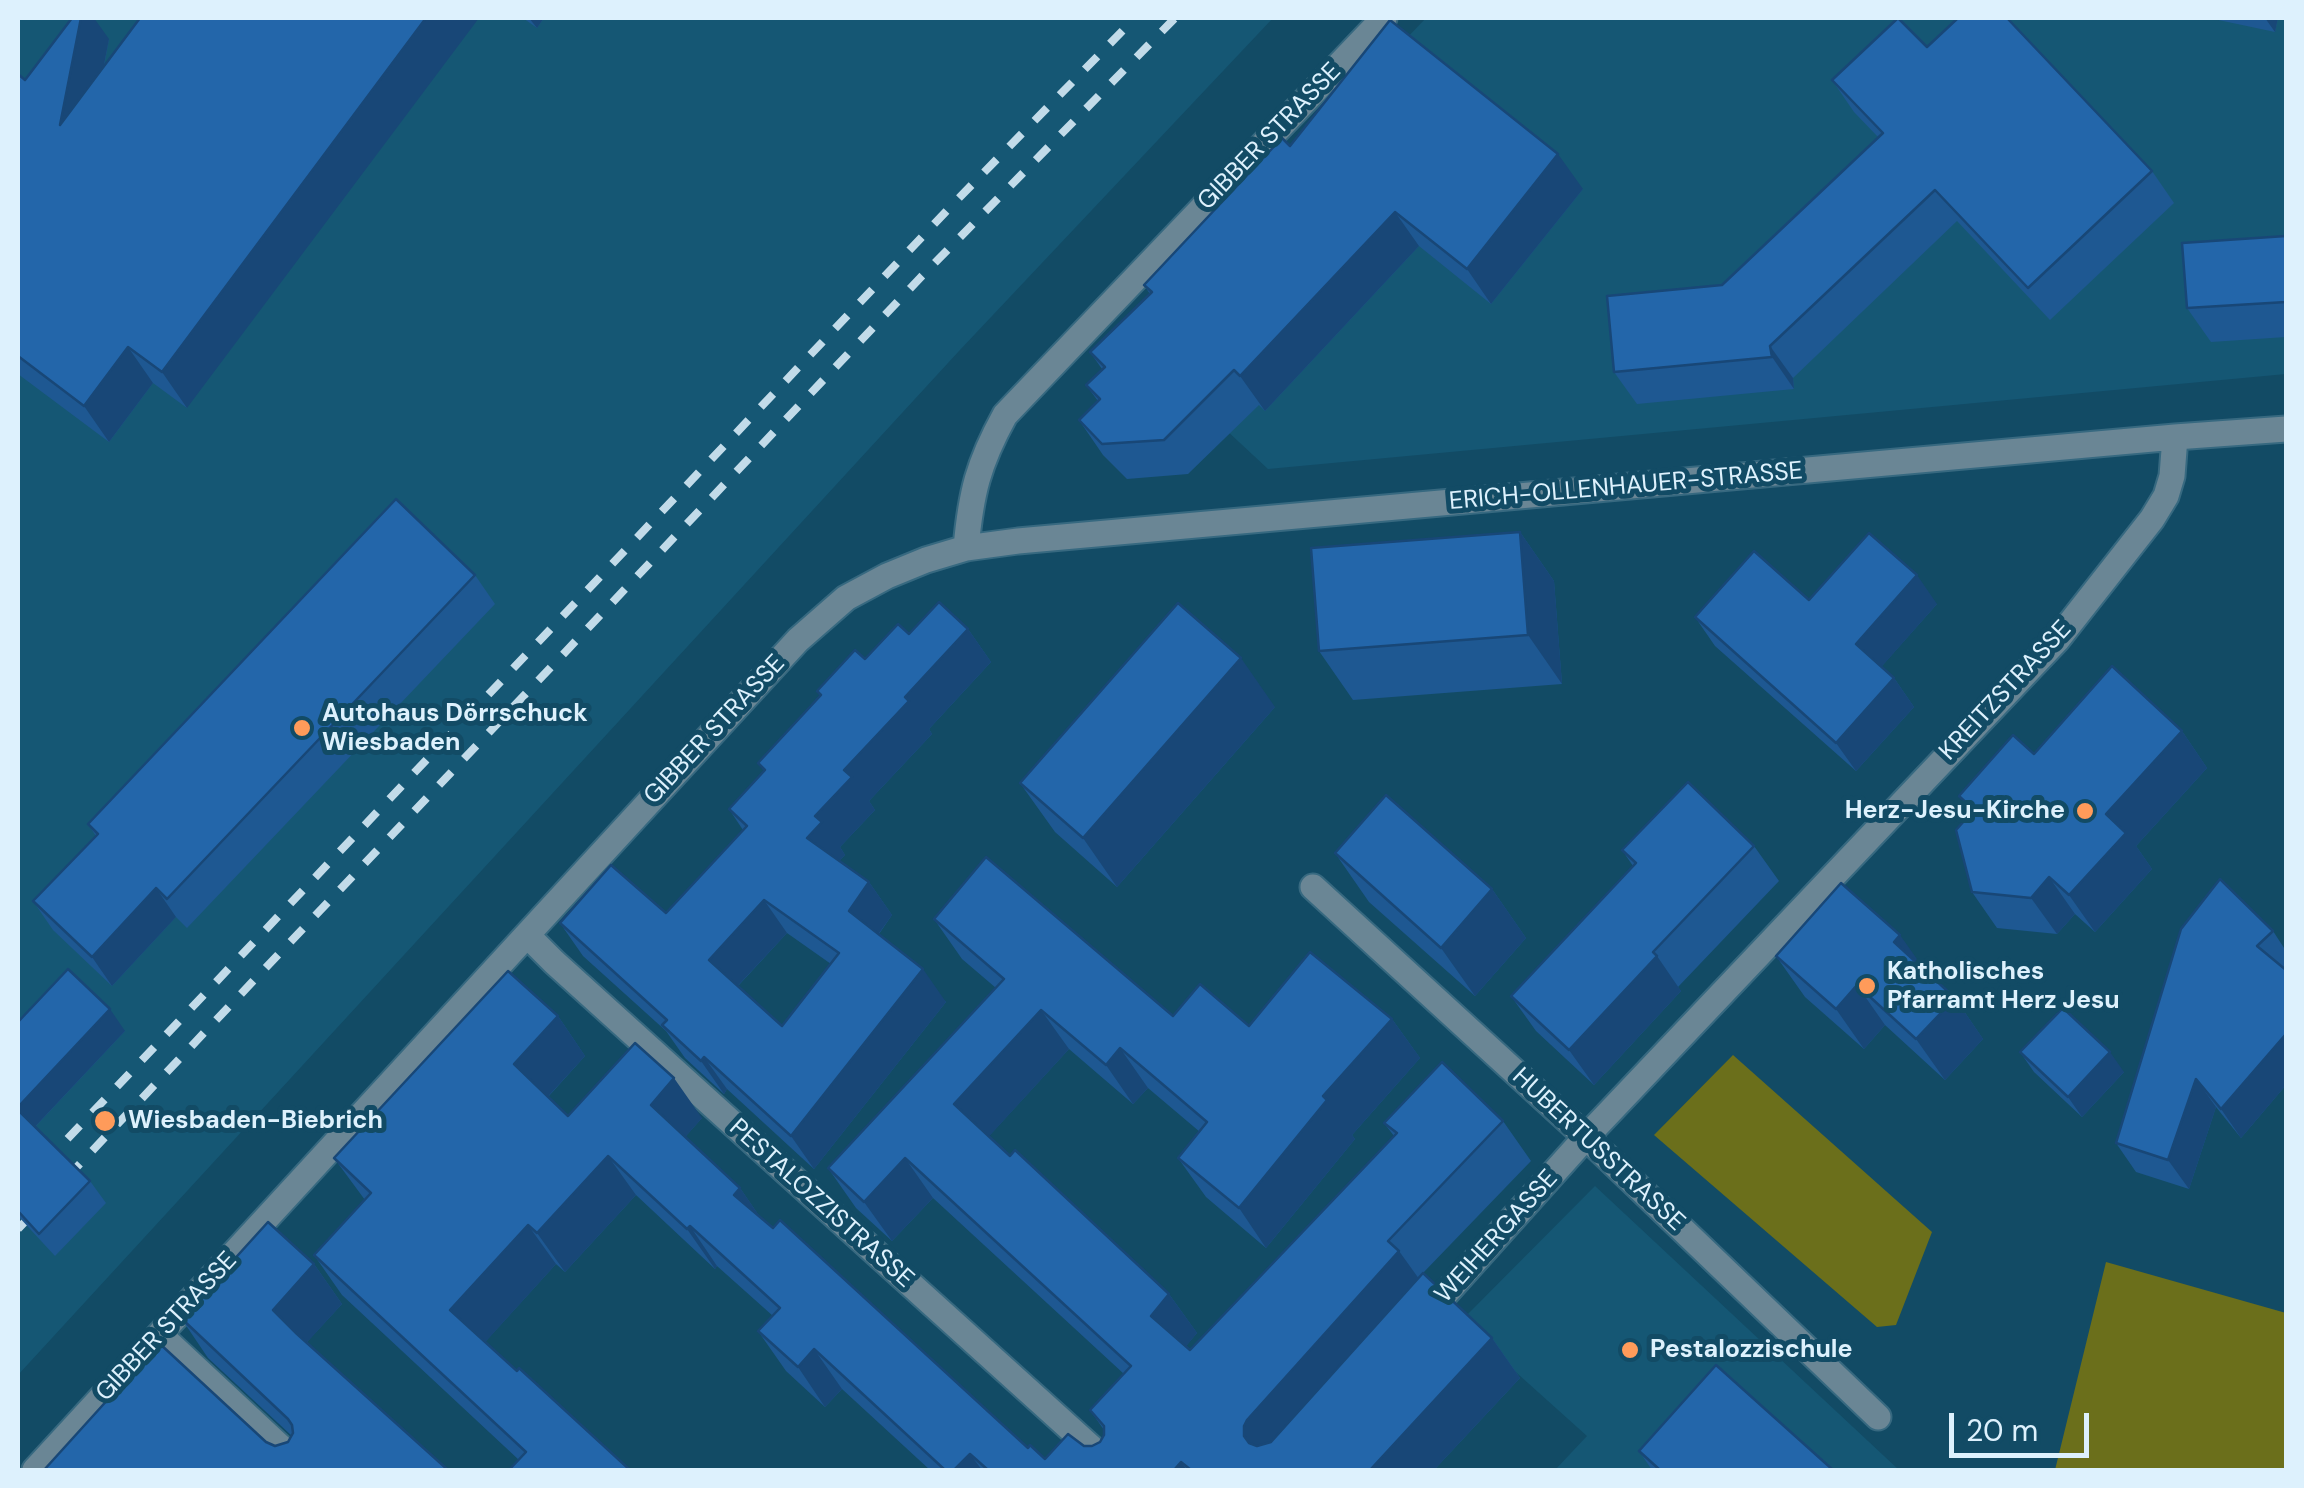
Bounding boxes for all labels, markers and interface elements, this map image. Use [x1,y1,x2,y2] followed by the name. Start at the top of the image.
[1192,57,1348,217] street label: GIBBER STRASSE
[1448,457,1804,517] street label: ERICH-OLLENHAUER-STRASSE
[1934,615,2078,767] street label: KREITZSTRASSE
[638,649,792,811] street label: GIBBER STRASSE
[322,699,588,758] place label: Autohaus Dörrschuck Wiesbaden
[291,717,313,739] marker: Autohaus Dörrschuck Wiesbaden
[1845,796,2065,826] place label: Herz-Jesu-Kirche
[2074,800,2096,822] marker: Herz-Jesu-Kirche
[1887,957,2120,1016] place label: Katholisches Pfarramt Herz Jesu
[1856,975,1878,997] marker: Katholisches Pfarramt Herz Jesu
[1505,1062,1691,1238] street label: HUBERTUSSTRASSE
[128,1106,383,1136] place label: Wiesbaden-Biebrich
[92,1108,118,1134] marker: Wiesbaden-Biebrich
[723,1113,919,1295] street label: PESTALOZZISTRASSE
[1429,1164,1565,1310] street label: WEIHERGASSE
[90,1246,244,1408] street label: GIBBER STRASSE
[1650,1335,1853,1365] place label: Pestalozzischule
[1619,1339,1641,1361] marker: Pestalozzischule
[1954,1393,2094,1455] scale bar
[1966,1411,2038,1450] text: 20 m

